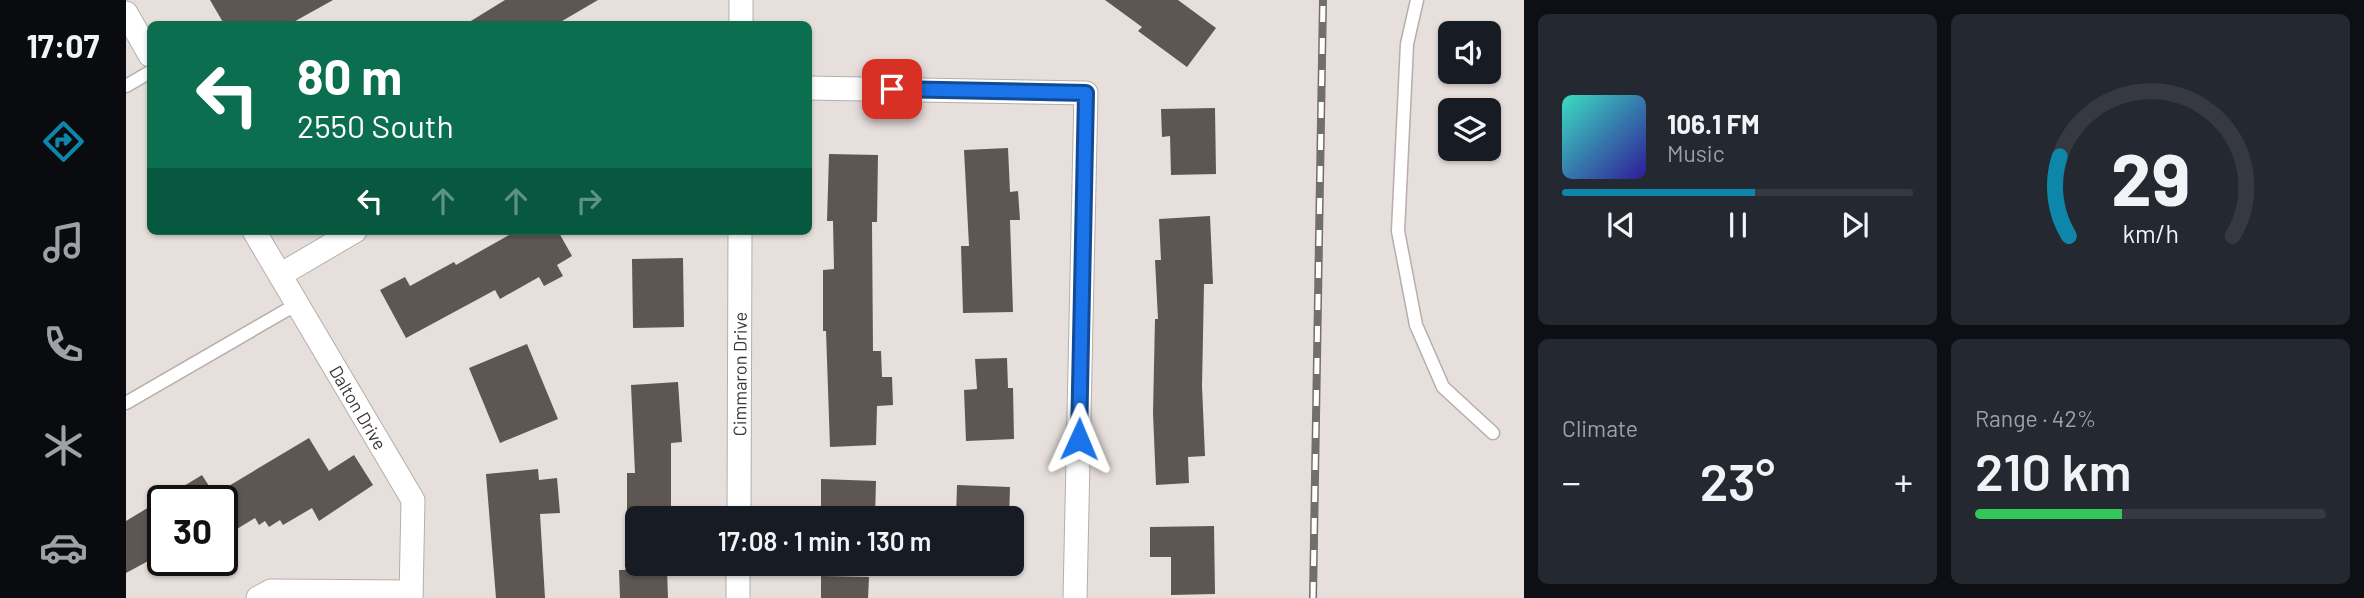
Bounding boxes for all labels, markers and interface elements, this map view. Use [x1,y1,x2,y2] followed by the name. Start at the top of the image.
[1438,21,1501,161] map controls
[1438,21,1501,84] button: sound
[27,26,99,64] text: 17:07
[297,46,402,105] text: 80 m
[182,49,273,140] icon: left
[862,59,922,119] pin
[873,70,911,108] icon: arrive
[1438,98,1501,161] button: layers
[297,106,454,144] text: 2550 South
[1667,108,1760,139] text: 106.1 FM
[39,117,88,166] icon: directions
[2111,133,2190,221] text: 29
[1667,139,1725,167] text: Music
[351,182,389,220] icon: left
[424,182,462,220] icon: ahead
[497,182,535,220] icon: ahead
[570,182,608,220] icon: right
[1602,206,1640,244] icon: previous
[1719,206,1757,244] icon: pause
[1836,206,1874,244] icon: next
[39,218,88,267] icon: music
[2122,218,2179,248] text: km/h
[728,312,751,436] street label: Cimmaron Drive
[39,320,88,369] icon: phone
[325,361,392,454] street label: Dalton Drive
[1042,402,1116,476] position arrow
[1975,404,2096,432] text: Range · 42%
[1562,414,1638,442] text: Climate
[39,421,88,470] icon: climate
[1975,439,2132,501] text: 210 km
[1700,449,1775,511] text: 23°
[1562,458,1581,504] text: −
[1894,458,1913,504] text: +
[147,485,238,576] speed limit sign: 30
[39,523,88,572] icon: car
[718,525,931,556] text: 17:08 · 1 min · 130 m

